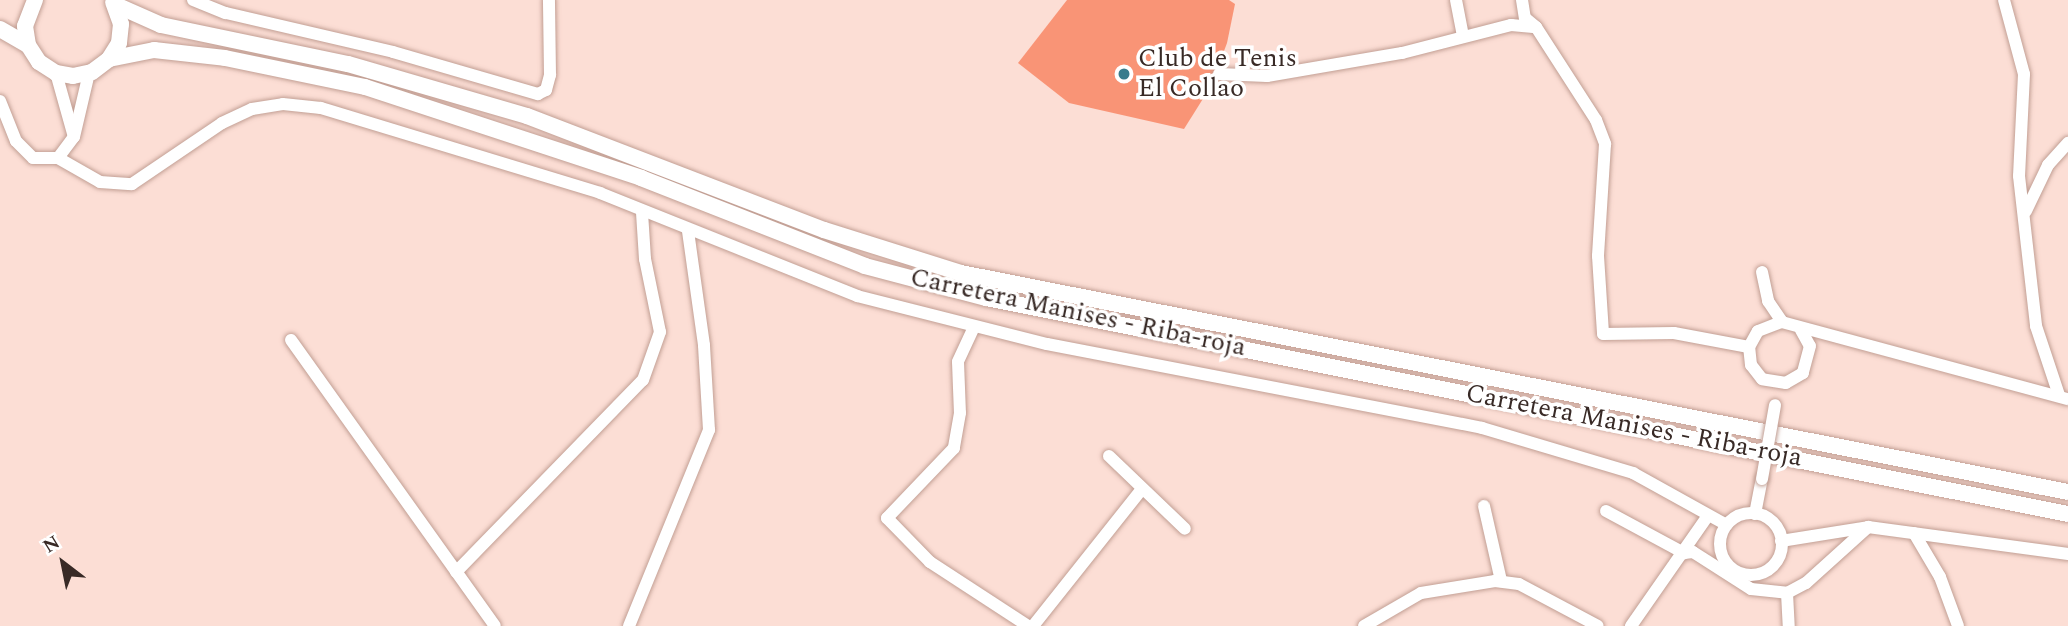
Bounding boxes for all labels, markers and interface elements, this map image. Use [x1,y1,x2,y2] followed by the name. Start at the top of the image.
[1138,43,1297,104] place label: Club de Tenis El Collao
[1116,66,1132,82] marker: Club de Tenis El Collao
[907,262,1249,364] street label: Carretera Manises - Riba-roja
[1463,378,1805,474] street label: Carretera Manises - Riba-roja
[28,528,98,598] north arrow
[37,528,66,561] text: N

